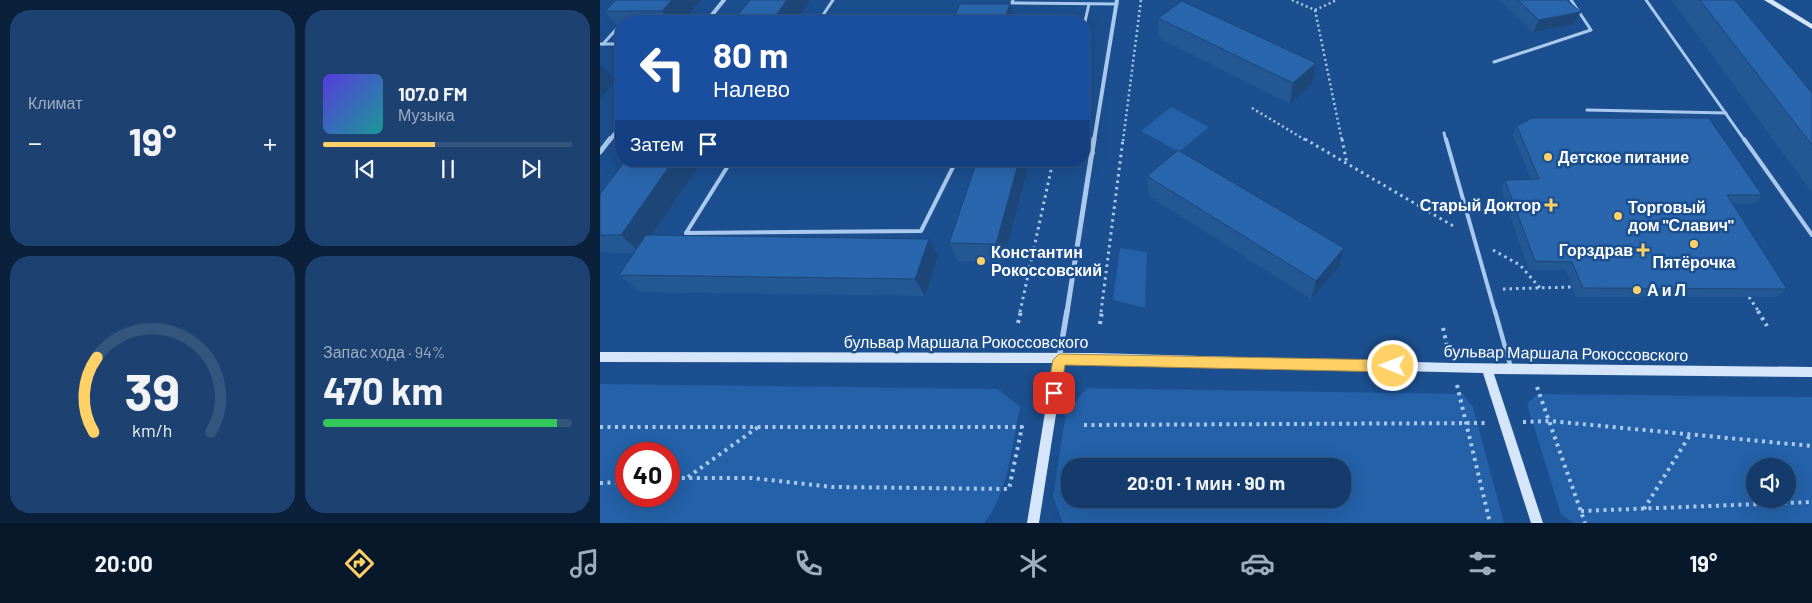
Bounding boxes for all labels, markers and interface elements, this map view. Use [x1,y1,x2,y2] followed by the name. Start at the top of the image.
[713,33,788,75] text: 80 m
[630,35,695,100] icon: left
[713,75,790,101] text: Налево
[398,82,467,105] text: 107.0 FM
[28,93,82,112] text: Климат
[398,105,455,124] text: Музыка
[129,118,176,164] text: 19°
[28,125,42,159] text: −
[263,125,277,159] text: +
[694,130,722,158] icon: arrive
[630,132,684,155] text: Затем
[1558,147,1689,166] place label: Детское питание
[1542,151,1554,163] marker: Детское питание
[351,155,379,183] icon: previous
[434,155,462,183] icon: pause
[517,155,545,183] icon: next
[1420,195,1541,214] place label: Старый Доктор
[1628,197,1734,234] place label: Торговый дом "Славич"
[1545,199,1557,211] marker: Старый Доктор
[1612,210,1624,222] marker: Торговый дом "Славич"
[1688,238,1700,250] marker: Пятёрочка
[1559,240,1633,259] place label: Горздрав
[991,242,1102,279] place label: Константин Рокоссовский
[1637,244,1649,256] marker: Горздрав
[1653,252,1736,271] place label: Пятёрочка
[975,255,987,267] marker: Константин Рокоссовский
[1647,280,1686,299] place label: А и Л
[1631,284,1643,296] marker: А и Л
[844,332,1088,351] street label: бульвар Маршала Рокоссовского
[1366,339,1418,391] position arrow
[1443,341,1689,364] street label: бульвар Маршала Рокоссовского
[323,342,445,361] text: Запас хода · 94%
[125,359,180,421] text: 39
[323,367,443,413] text: 470 km
[1033,372,1075,414] pin
[1040,379,1068,407] icon: arrive
[132,419,173,441] text: km/h
[615,442,680,507] speed limit sign: 40
[1746,458,1796,508] map controls
[1746,458,1796,508] button: sound
[1127,471,1285,494] text: 20:01 · 1 мин · 90 m
[342,546,377,581] icon: directions
[567,546,602,581] icon: music
[791,546,826,581] icon: phone
[1016,546,1051,581] icon: climate
[1240,546,1275,581] icon: car
[1465,546,1500,581] icon: filters
[95,550,153,576] text: 20:00
[1689,550,1717,576] text: 19°

